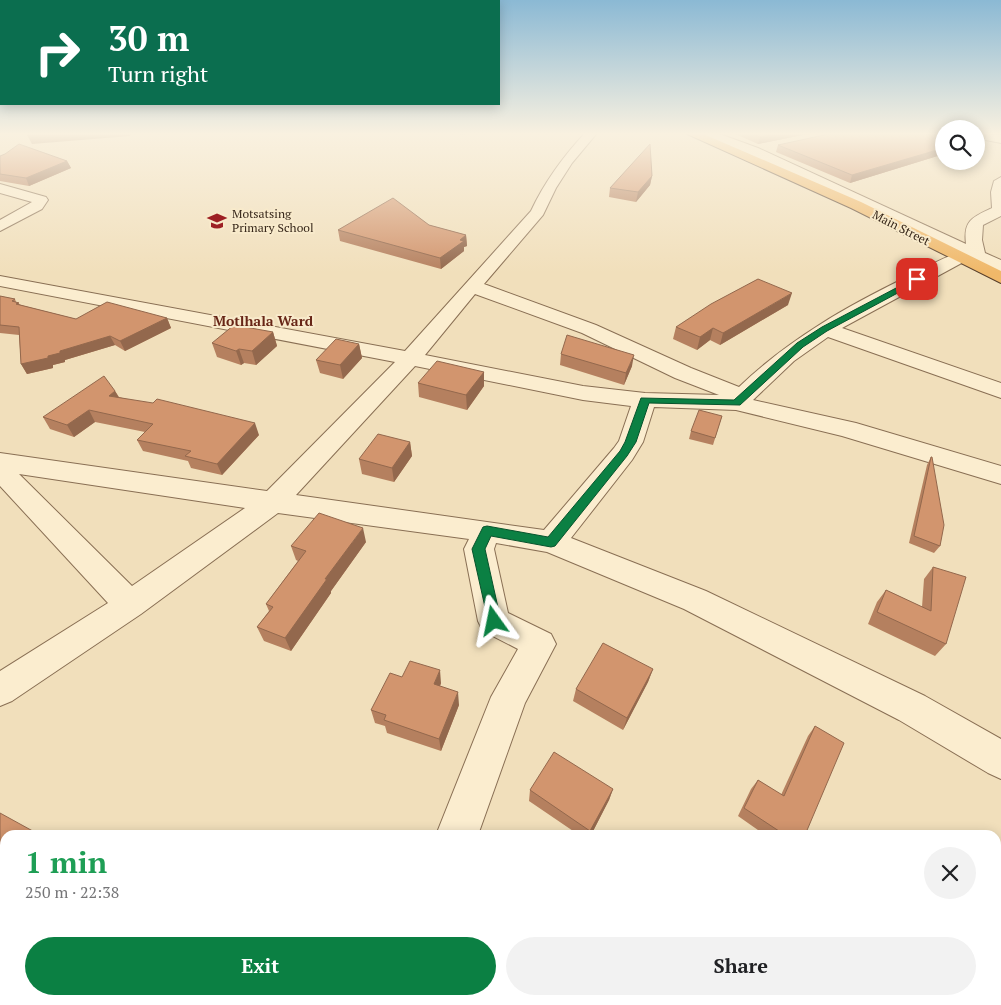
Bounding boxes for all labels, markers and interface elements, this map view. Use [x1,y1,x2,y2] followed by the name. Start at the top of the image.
[108,15,189,61] text: 30 m
[25,20,90,85] icon: right
[108,59,208,88] text: Turn right
[935,120,985,170] map controls
[935,120,985,170] button: search
[232,206,314,235] place label: Motsatsing Primary School
[870,207,933,249] street label: Main Street
[206,210,228,232] school or university icon: Motsatsing Primary School
[896,258,938,300] pin
[903,265,931,293] icon: arrive
[213,311,314,330] district label: Motlhala Ward
[467,594,519,646] position arrow
[25,842,107,882] text: 1 min
[924,847,976,899] button: close
[25,881,119,903] text: 250 m · 22:38
[25,937,496,995] button: Exit
[506,937,976,995] button: Share

